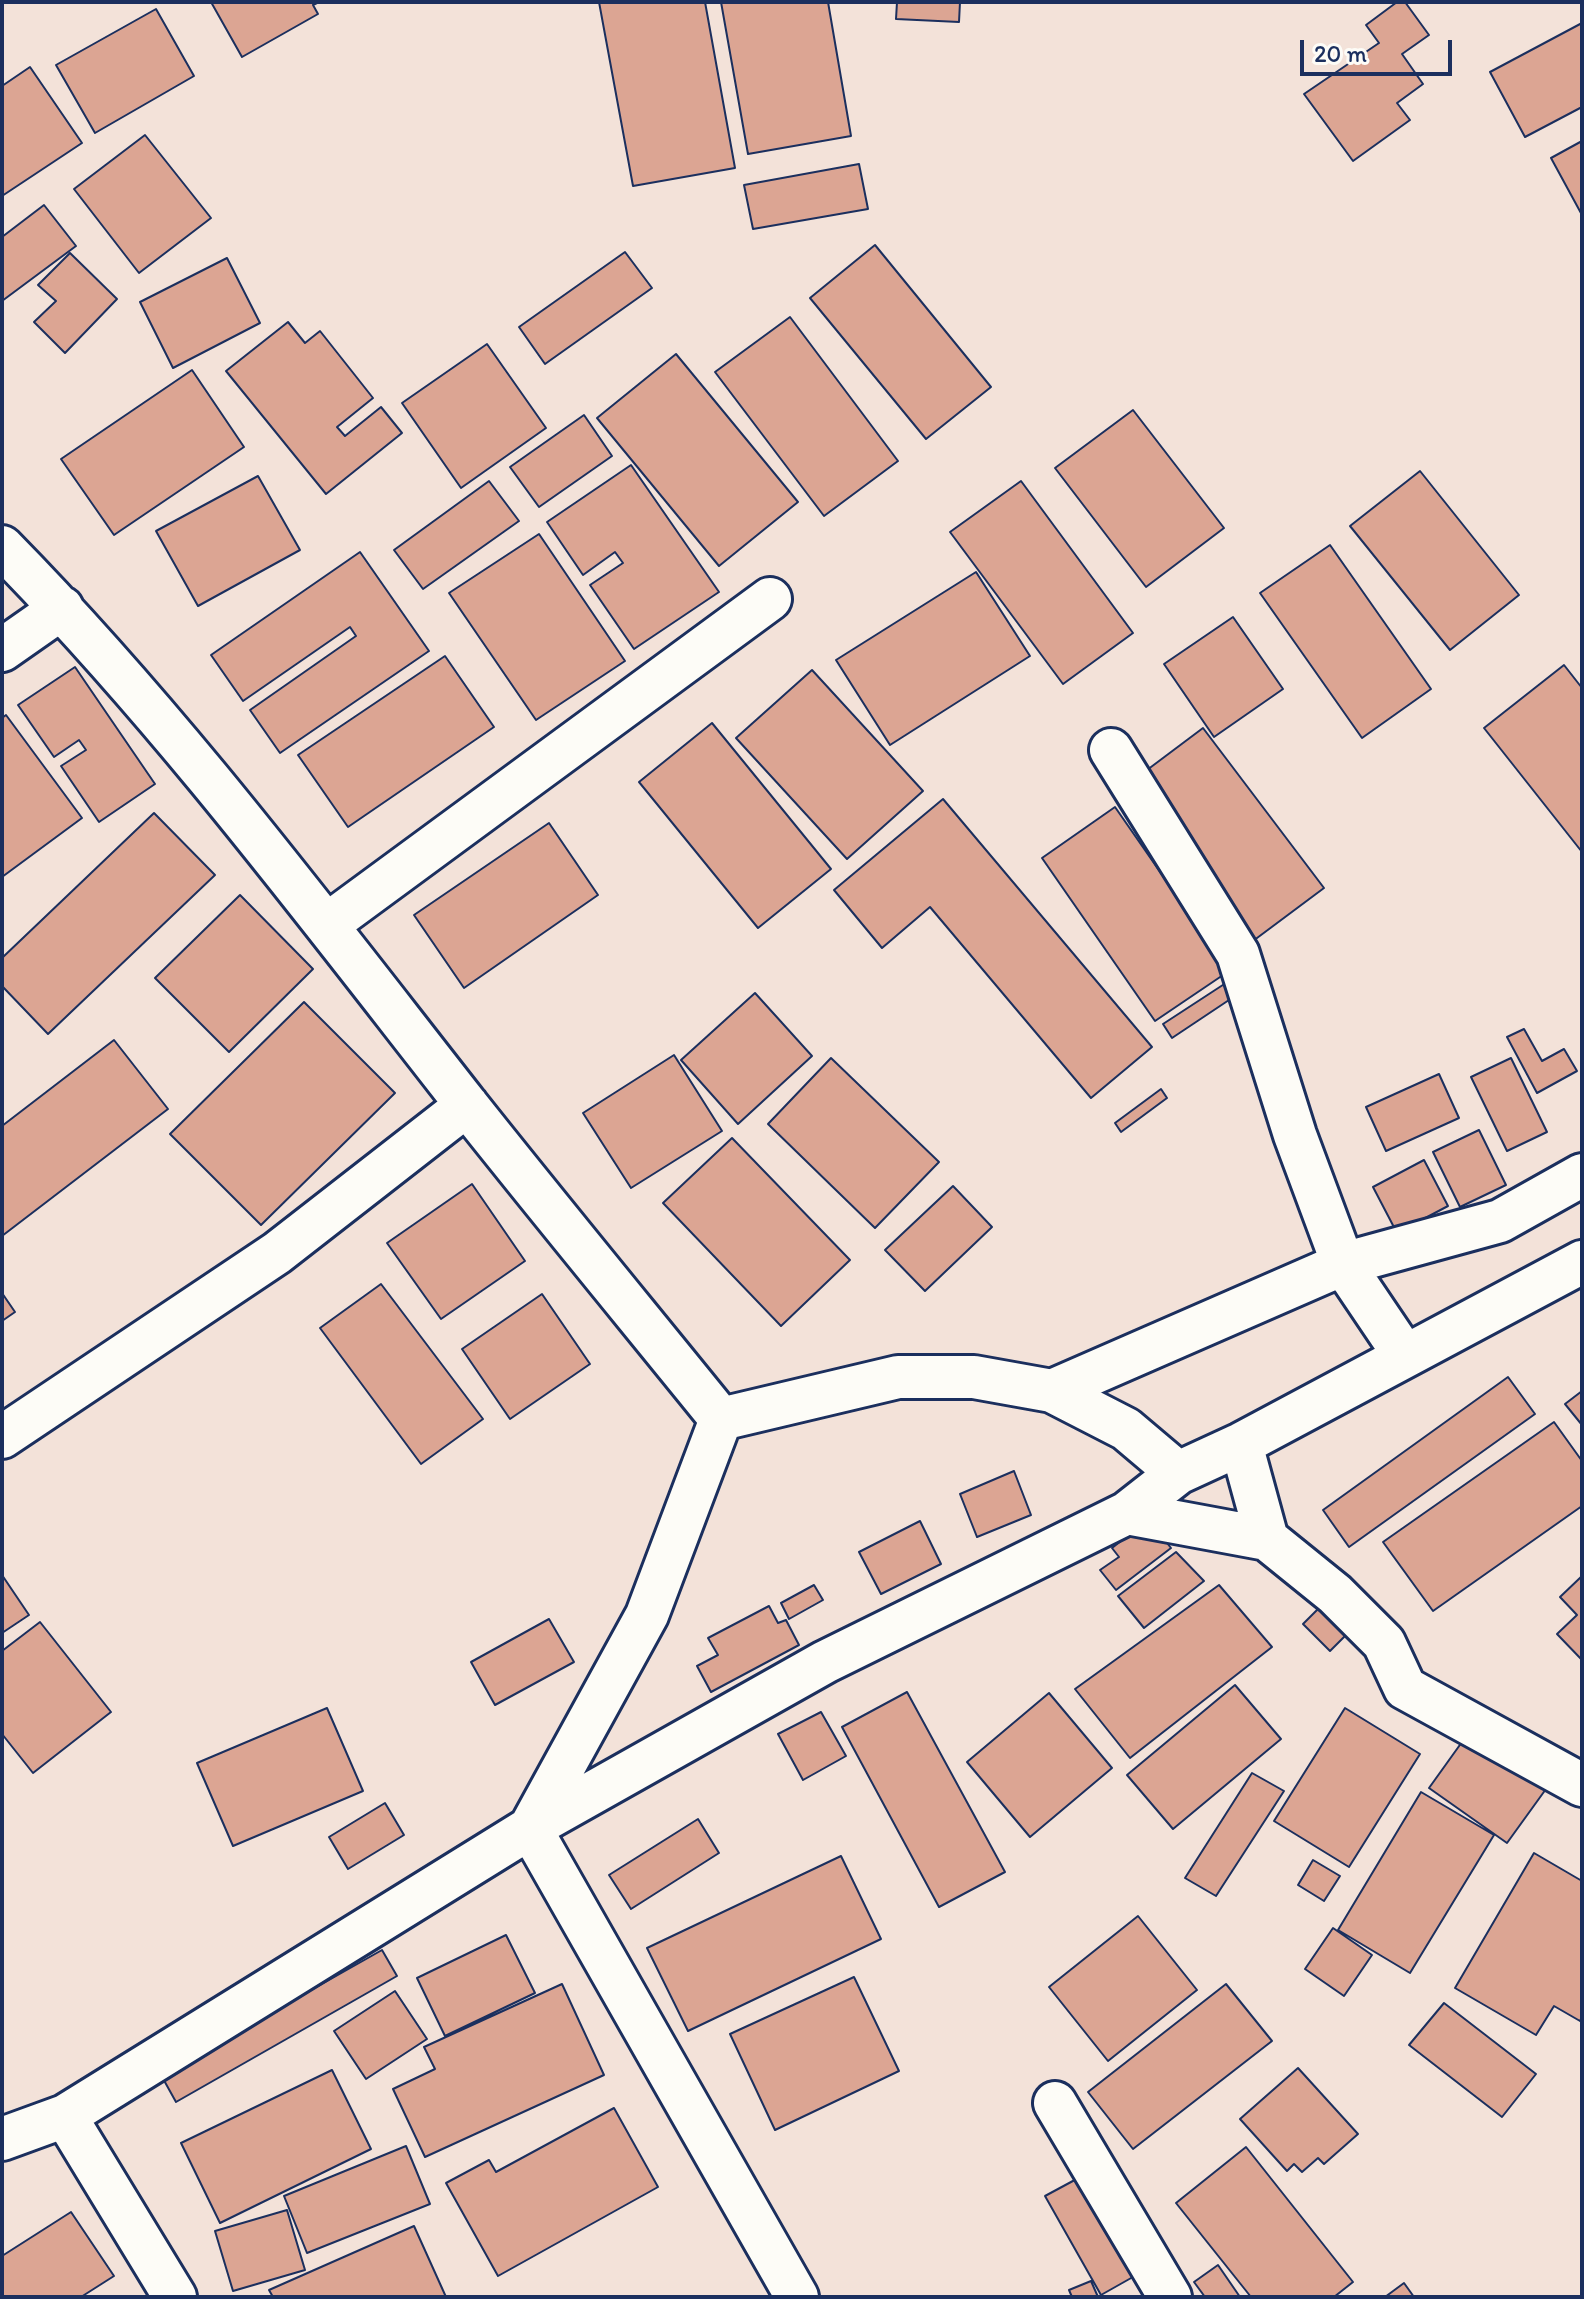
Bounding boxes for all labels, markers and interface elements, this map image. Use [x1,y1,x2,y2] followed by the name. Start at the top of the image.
[1304,24,1456,74] scale bar
[1314,39,1367,68] text: 20 m

